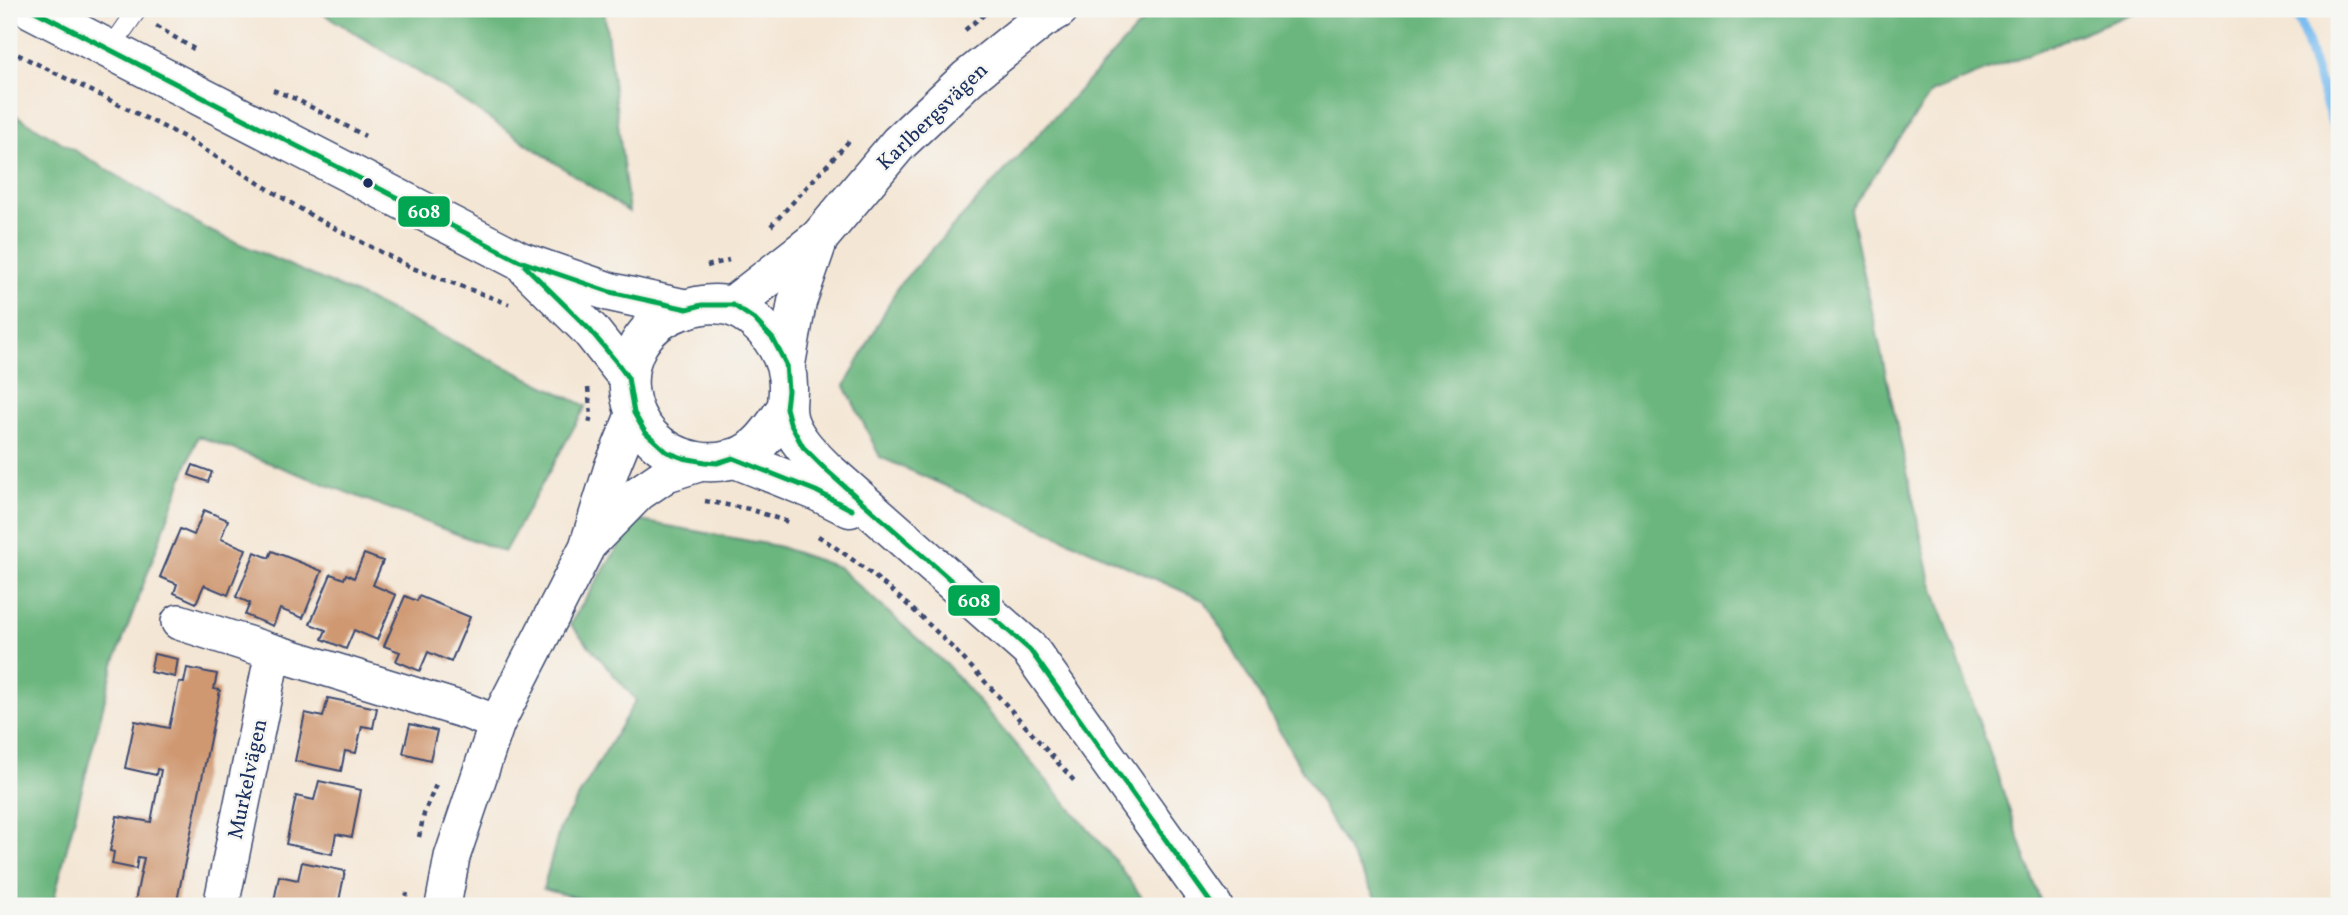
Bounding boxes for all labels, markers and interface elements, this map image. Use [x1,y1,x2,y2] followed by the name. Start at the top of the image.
[871,57,995,178] street label: Karlbergsvägen
[361,176,375,190] unlabelled marker
[397,195,451,228] line badge: 608
[408,200,440,226] text: 608
[947,584,1001,617] line badge: 608
[958,589,990,615] text: 608
[222,717,275,842] street label: Murkelvägen

